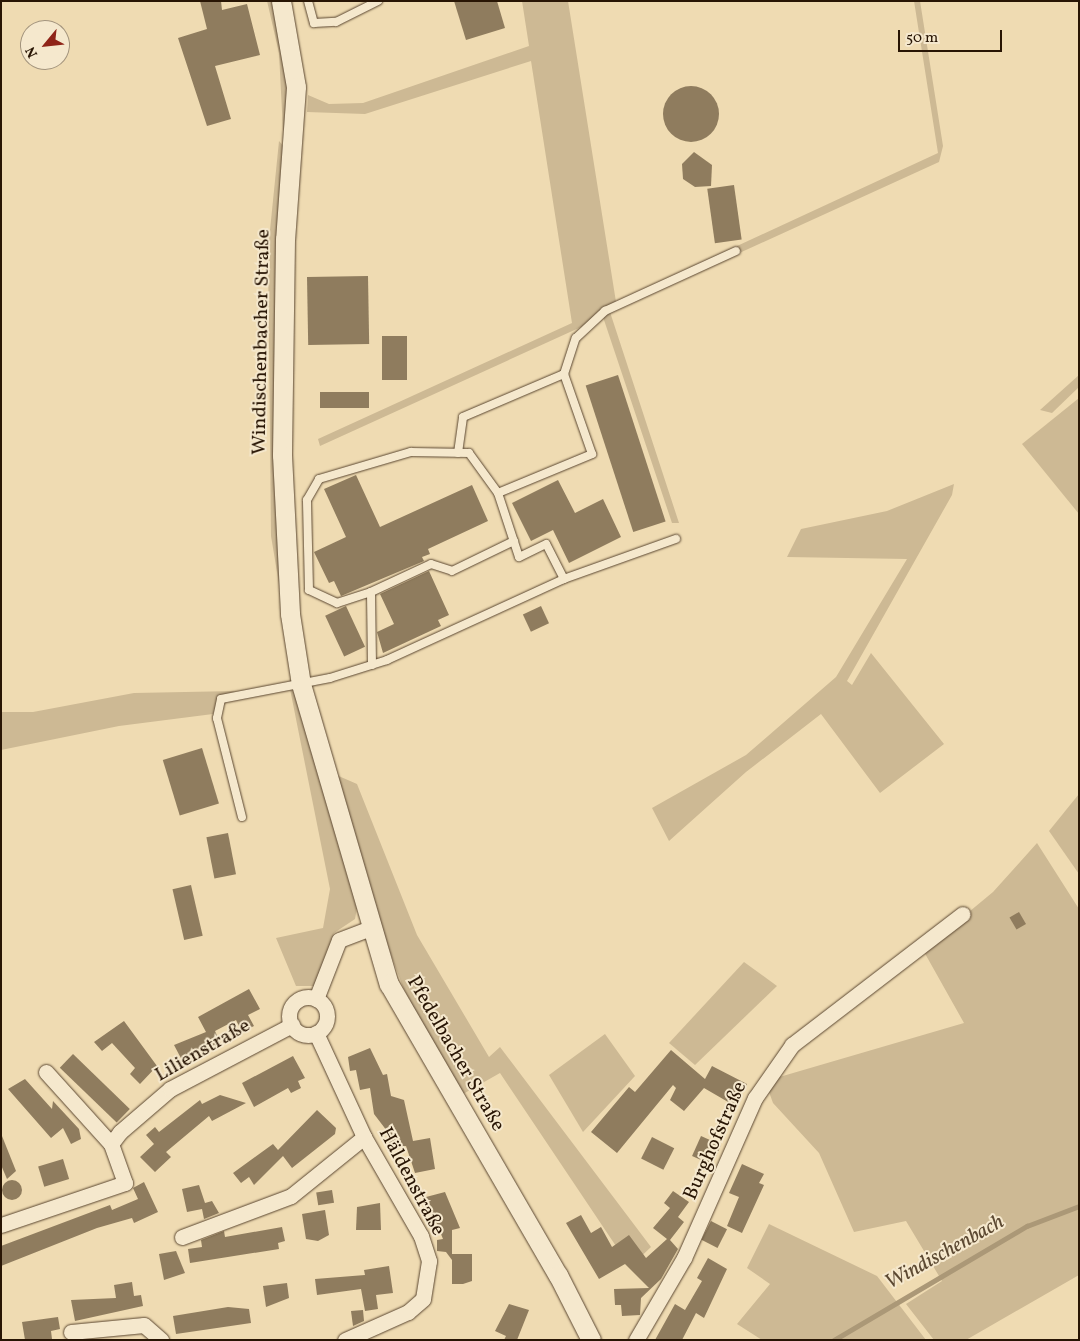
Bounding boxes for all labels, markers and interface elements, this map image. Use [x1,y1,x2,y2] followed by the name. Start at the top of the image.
[20,20,70,70] north arrow
[900,20,1004,52] scale bar
[906,28,938,49] text: 50 m
[21,43,43,61] text: N
[248,229,276,455] street label: Windischenbacher Straße
[401,972,509,1136] street label: Pfedelbacher Straße
[151,1014,255,1088] street label: Lilienstraße
[679,1078,753,1204] street label: Burghofstraße
[372,1124,450,1240] street label: Häldenstraße
[881,1210,1009,1296] water label: Windischenbach

